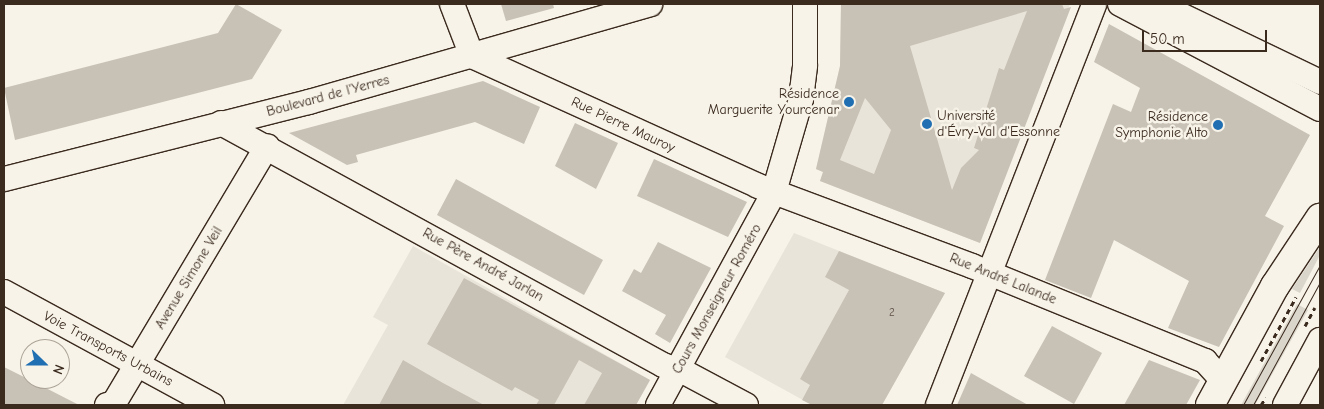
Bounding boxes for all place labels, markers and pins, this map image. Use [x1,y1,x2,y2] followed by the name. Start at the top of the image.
[708,86,839,118] place label: Résidence Marguerite Yourcenar
[843,96,855,108] marker: Résidence Marguerite Yourcenar
[937,108,1060,140] place label: Université d'Évry-Val d'Essonne
[1115,109,1208,142] place label: Résidence Symphonie Alto
[921,118,933,130] marker: Université d'Évry-Val d'Essonne
[1212,119,1224,131] marker: Résidence Symphonie Alto

